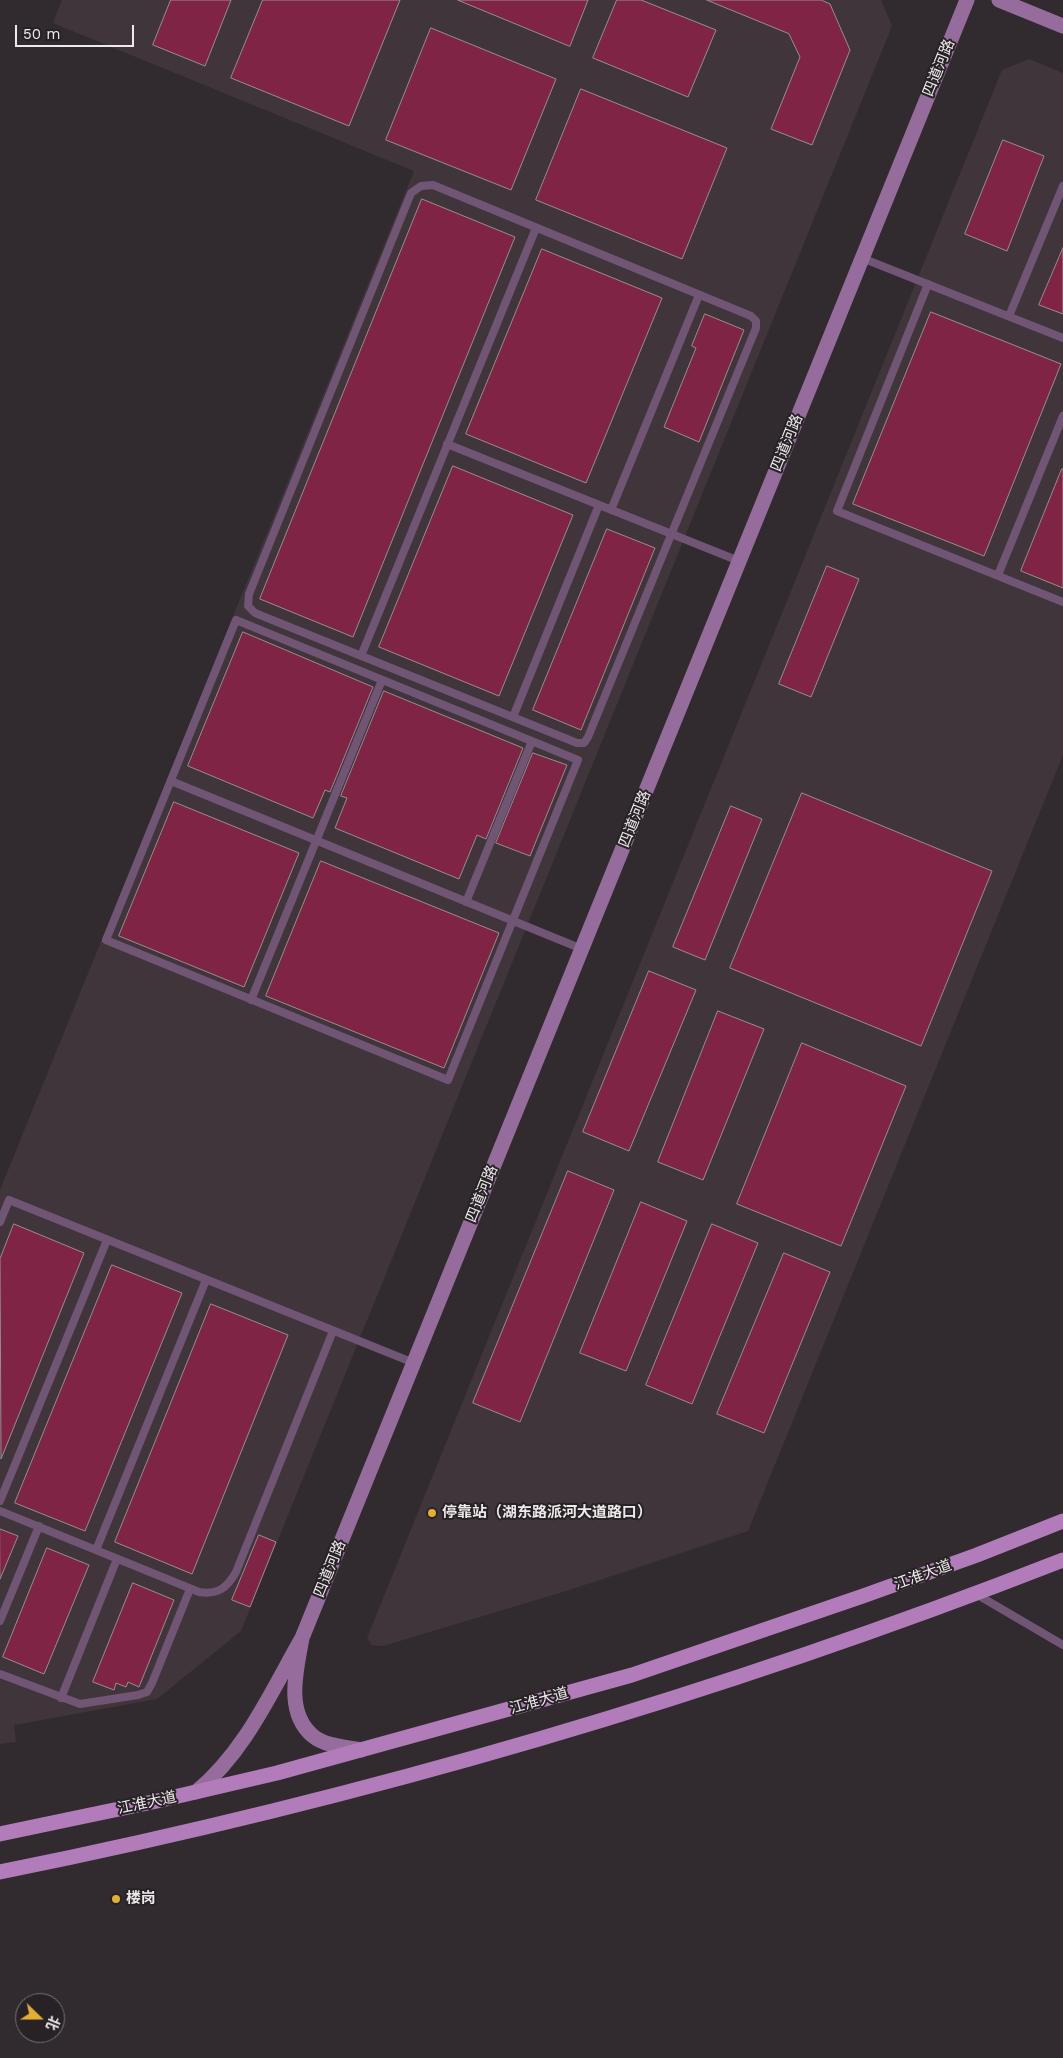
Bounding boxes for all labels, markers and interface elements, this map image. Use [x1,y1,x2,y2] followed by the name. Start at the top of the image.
[18,15,136,47] scale bar
[23,25,60,43] text: 50 m
[919,37,959,99] street label: 四道河路
[767,412,807,474] street label: 四道河路
[615,788,655,850] street label: 四道河路
[462,1163,502,1225] street label: 四道河路
[442,1504,652,1522] place label: 停靠站（湖东路派河大道路口）
[426,1507,438,1519] marker: 停靠站（湖东路派河大道路口）
[310,1538,350,1600] street label: 四道河路
[892,1556,954,1594] street label: 江淮大道
[508,1684,570,1718] street label: 江淮大道
[116,1788,178,1818] street label: 江淮大道
[126,1890,156,1908] place label: 楼岗
[110,1893,122,1905] marker: 楼岗
[15,1993,65,2043] north arrow
[43,2014,63,2033] text: 北

